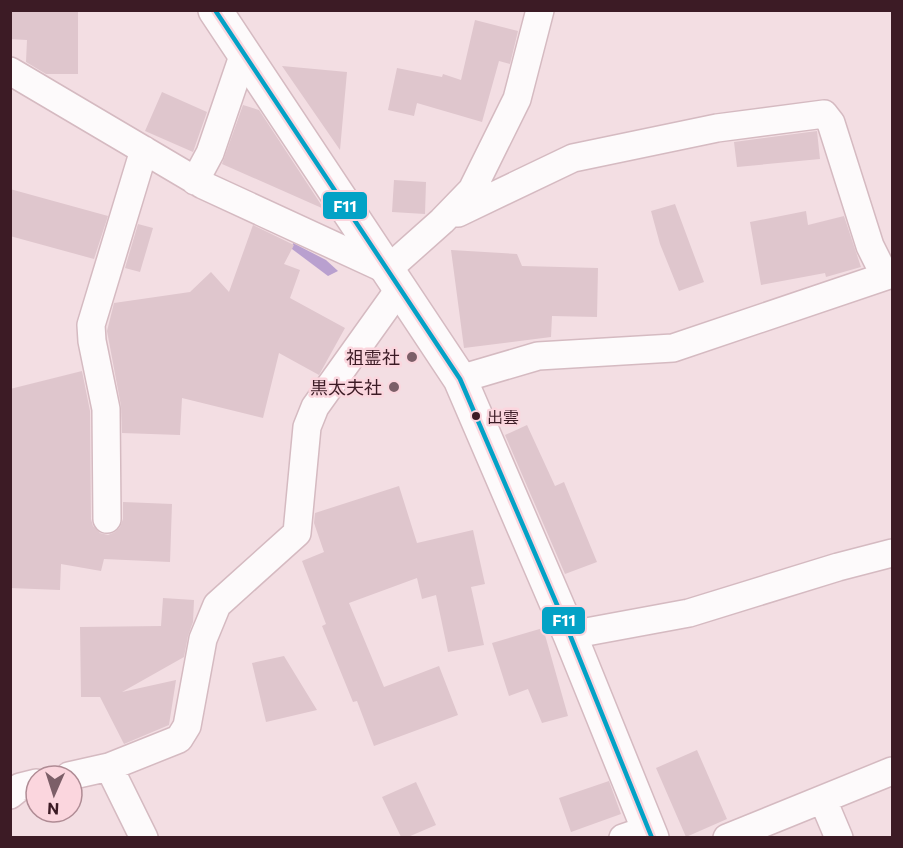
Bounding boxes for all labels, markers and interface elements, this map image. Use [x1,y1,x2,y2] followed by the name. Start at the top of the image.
[322,191,368,220] line badge: F11
[333,196,357,215] text: F11
[346,346,400,368] place label: 祖霊社
[405,350,419,364] marker: 祖霊社
[310,376,382,398] place label: 黒太夫社
[387,380,401,394] marker: 黒太夫社
[487,407,519,426] place label: 出雲
[470,410,482,422] marker: 出雲
[541,606,586,635] line badge: F11
[552,610,576,629] text: F11
[24,764,84,824] north arrow
[47,800,60,819] text: N

